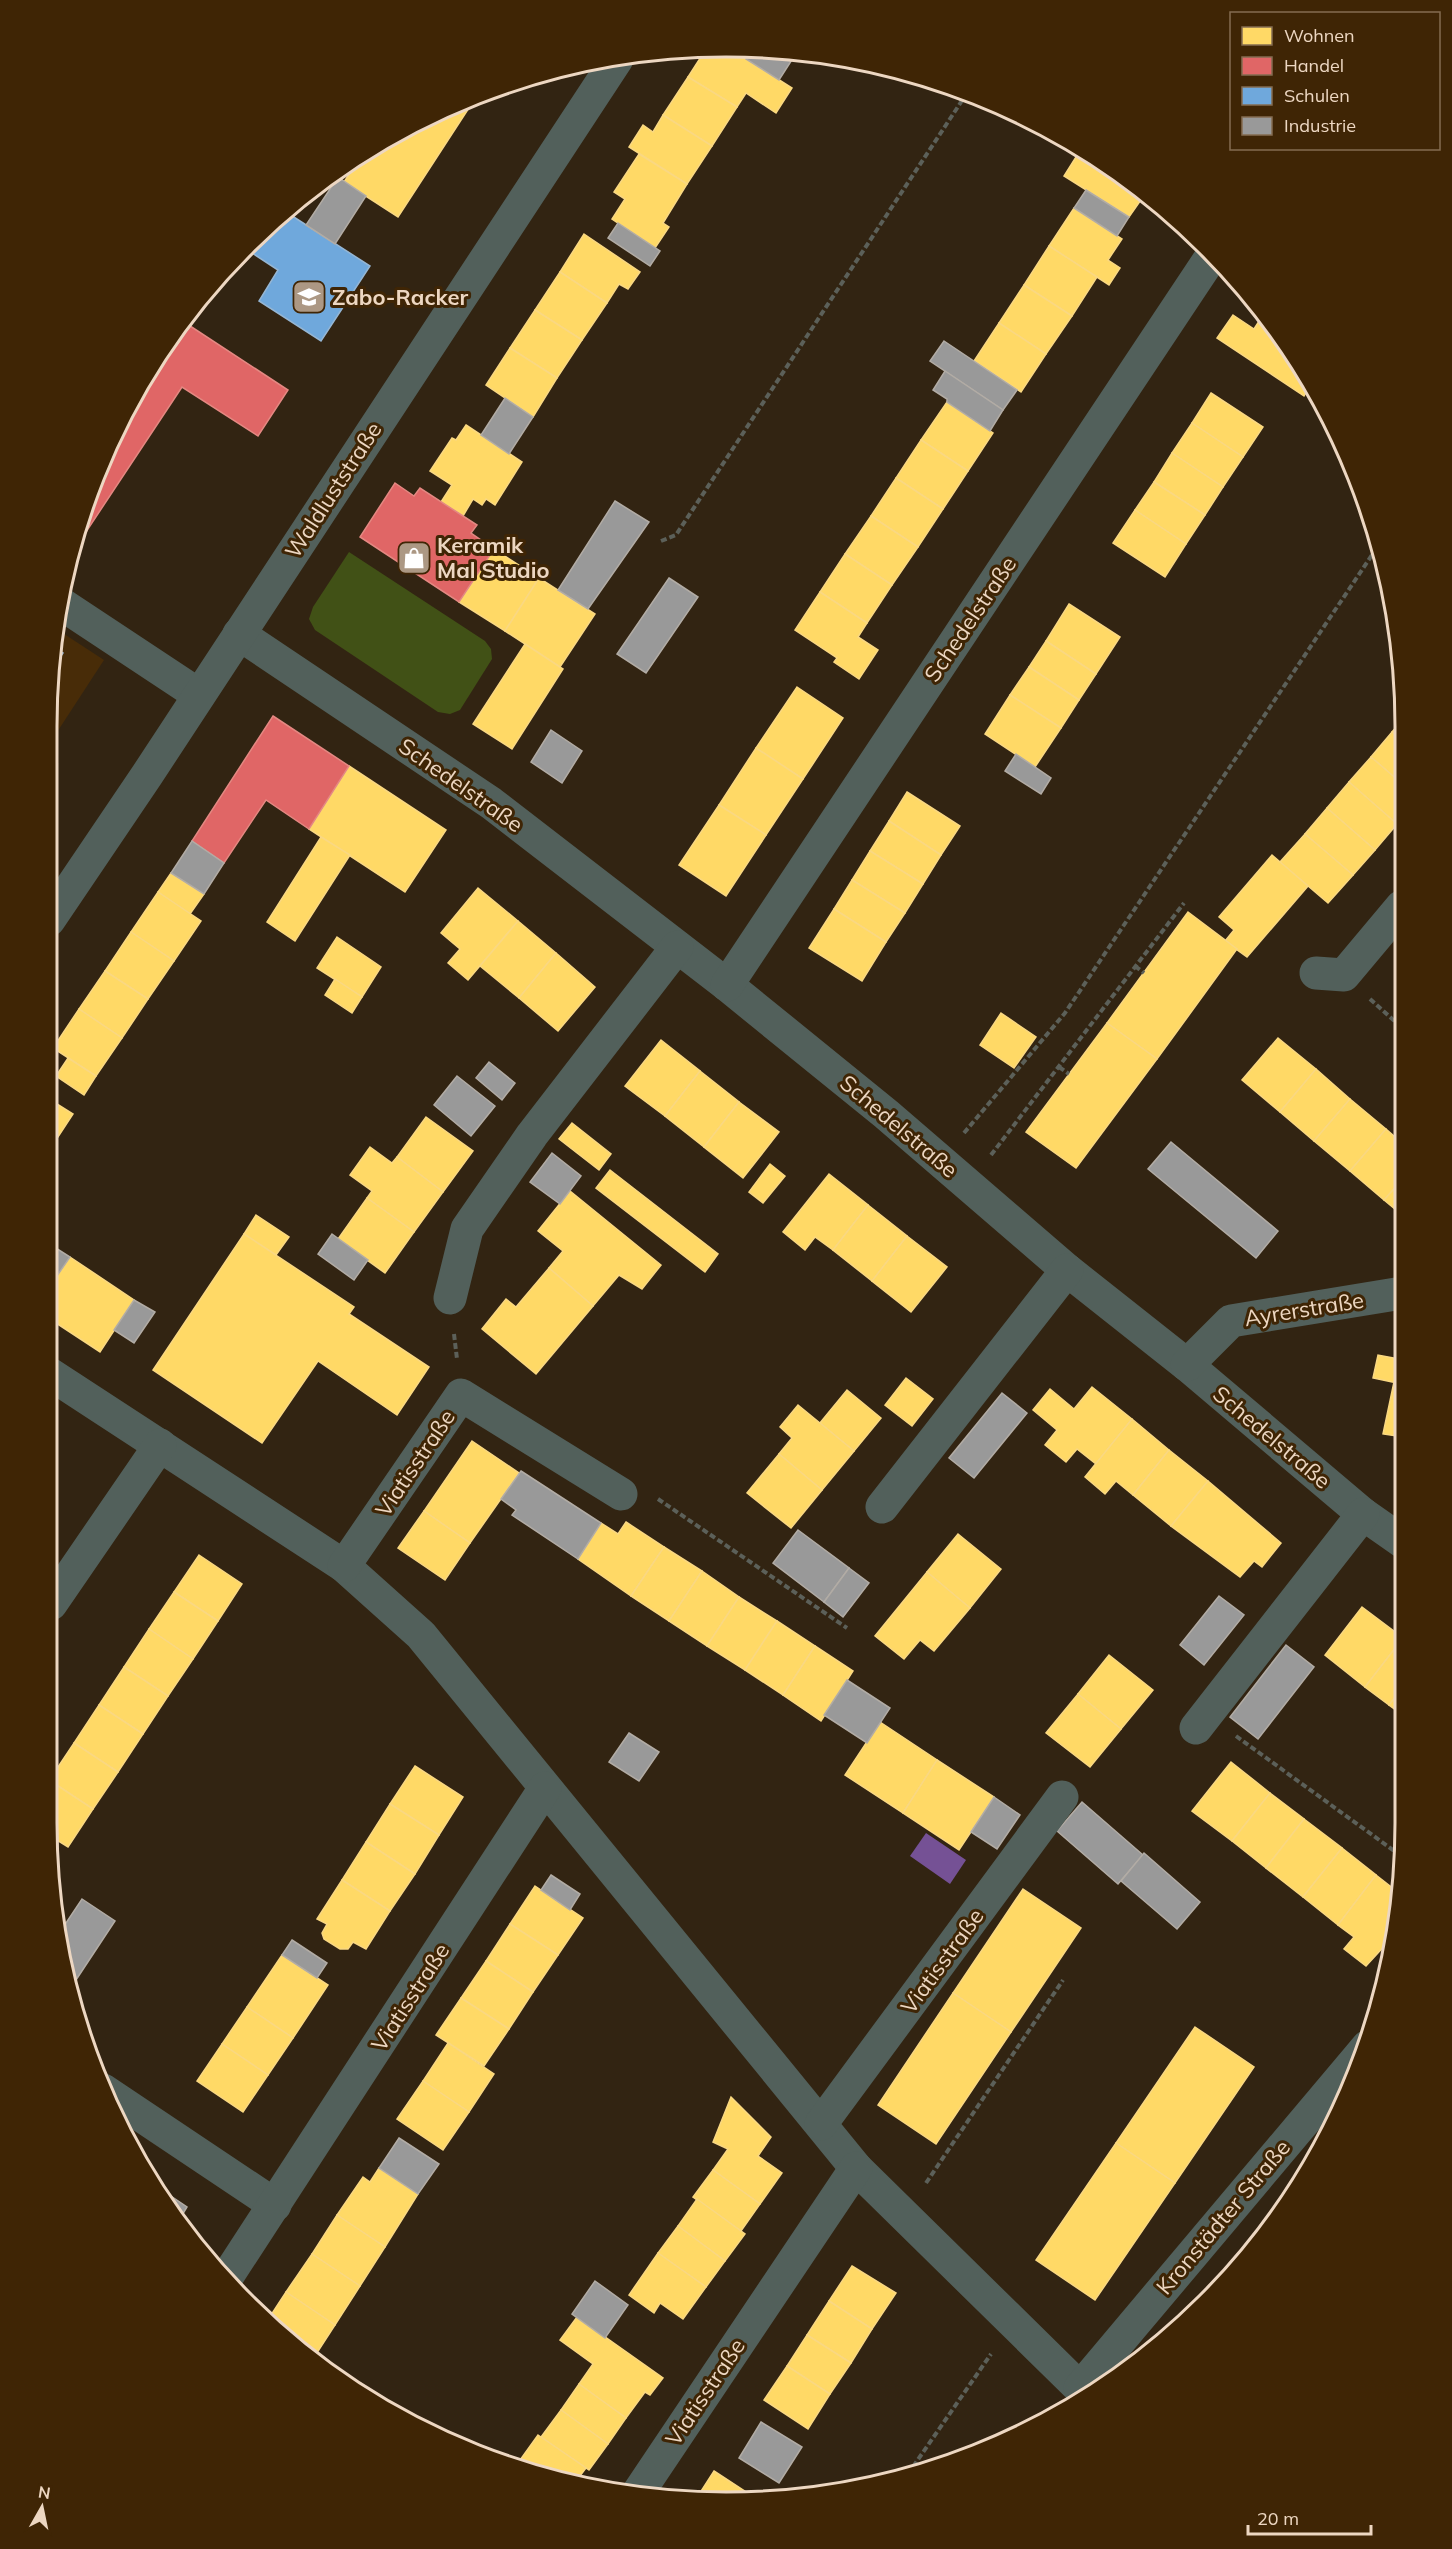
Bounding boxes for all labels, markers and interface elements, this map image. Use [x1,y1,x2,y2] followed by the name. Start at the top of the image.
[1230,12,1440,150] legend
[1284,24,1355,47] text: Wohnen
[1284,54,1344,77] text: Handel
[1284,84,1350,107] text: Schulen
[1284,114,1356,137] text: Industrie
[291,279,327,315] school or university icon: Zabo-Racker
[332,283,468,311] place label: Zabo-Racker
[279,417,387,563] street label: Waldluststraße
[437,531,550,584] place label: Keramik Mal Studio
[396,540,432,576] shop icon: Keramik Mal Studio
[918,551,1022,687] street label: Schedelstraße
[393,732,529,838] street label: Schedelstraße
[834,1069,964,1183] street label: Schedelstraße
[1242,1286,1366,1332] street label: Ayrerstraße
[1207,1380,1337,1494] street label: Schedelstraße
[369,1404,461,1522] street label: Viatisstraße
[894,1903,990,2019] street label: Viatisstraße
[365,1938,455,2056] street label: Viatisstraße
[1150,2134,1296,2300] street label: Kronstädter Straße
[659,2333,751,2451] street label: Viatisstraße
[12,2477,72,2537] north arrow
[37,2481,52,2503] text: N
[1248,2498,1371,2536] scale bar
[1257,2507,1299,2530] text: 20 m

